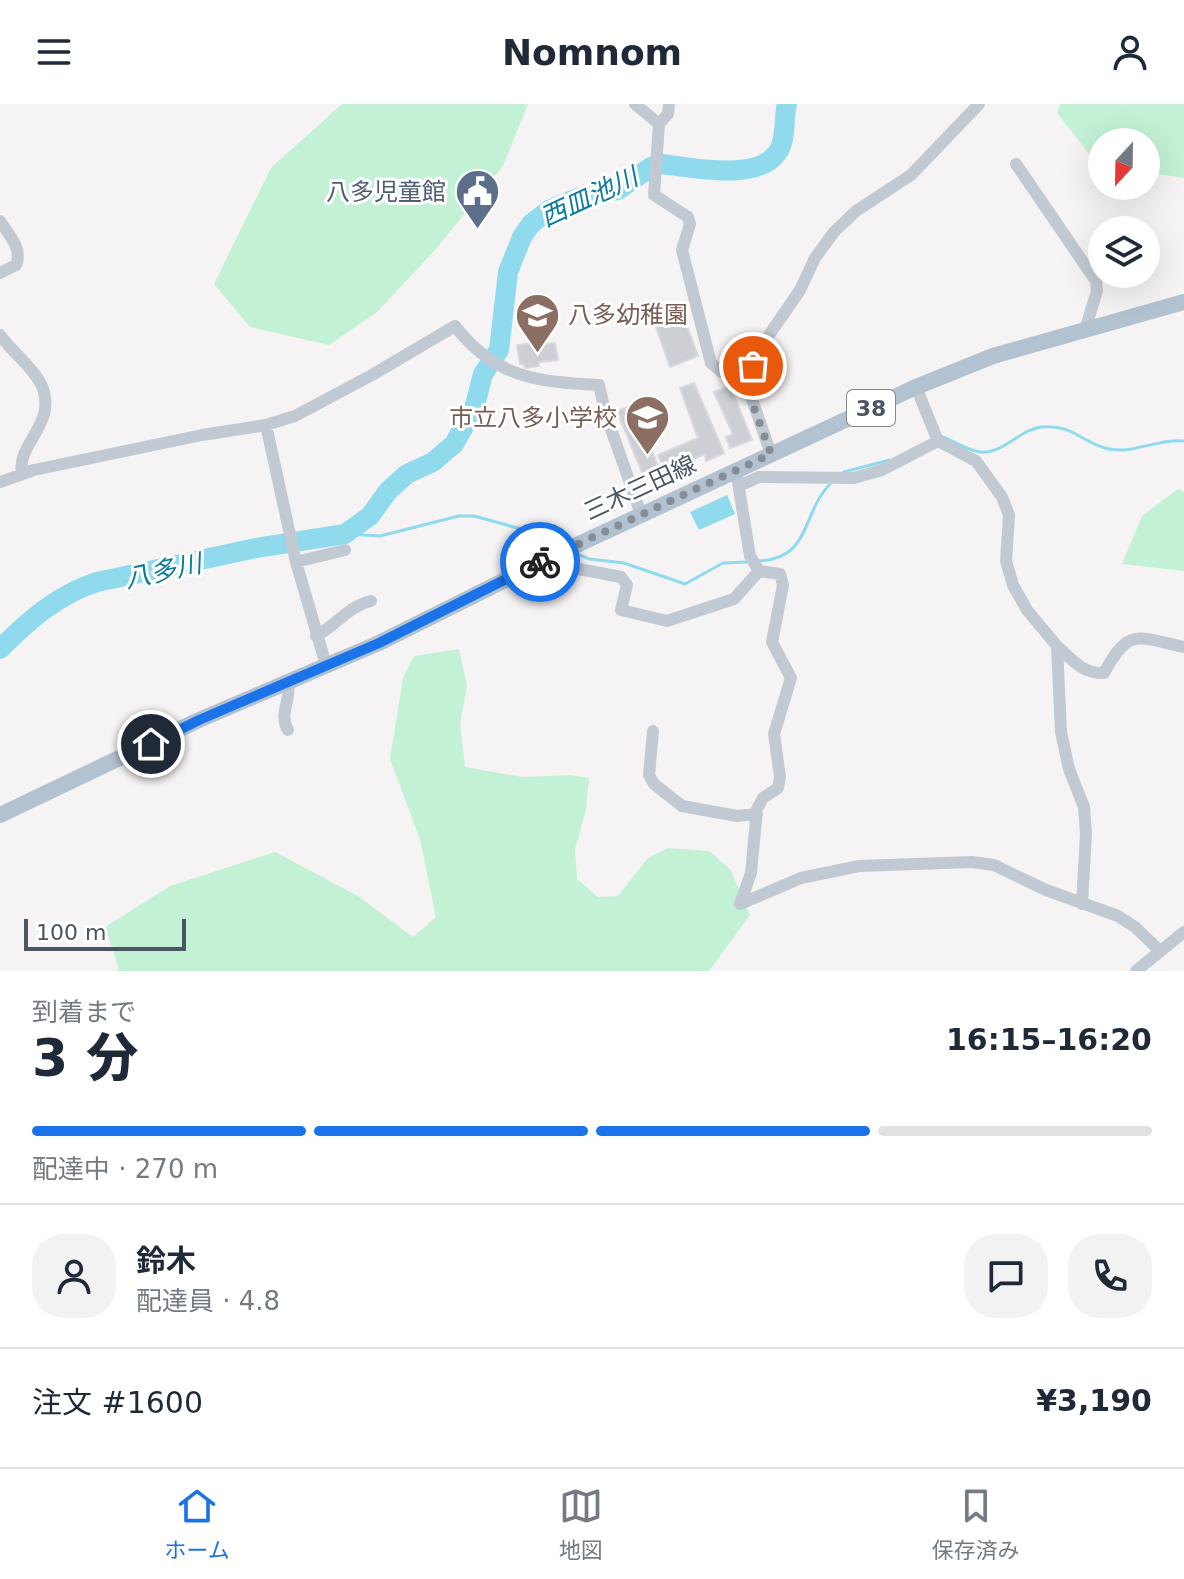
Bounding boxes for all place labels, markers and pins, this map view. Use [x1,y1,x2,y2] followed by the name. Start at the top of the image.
[453,168,501,231] public building icon: 八多児童館
[326,178,446,206] place label: 八多児童館
[513,291,561,354] school or university icon: 八多幼稚園
[568,301,688,329] place label: 八多幼稚園
[719,332,787,400] pin
[624,394,672,457] school or university icon: 市立八多小学校
[449,404,617,432] place label: 市立八多小学校
[117,710,185,778] pin

